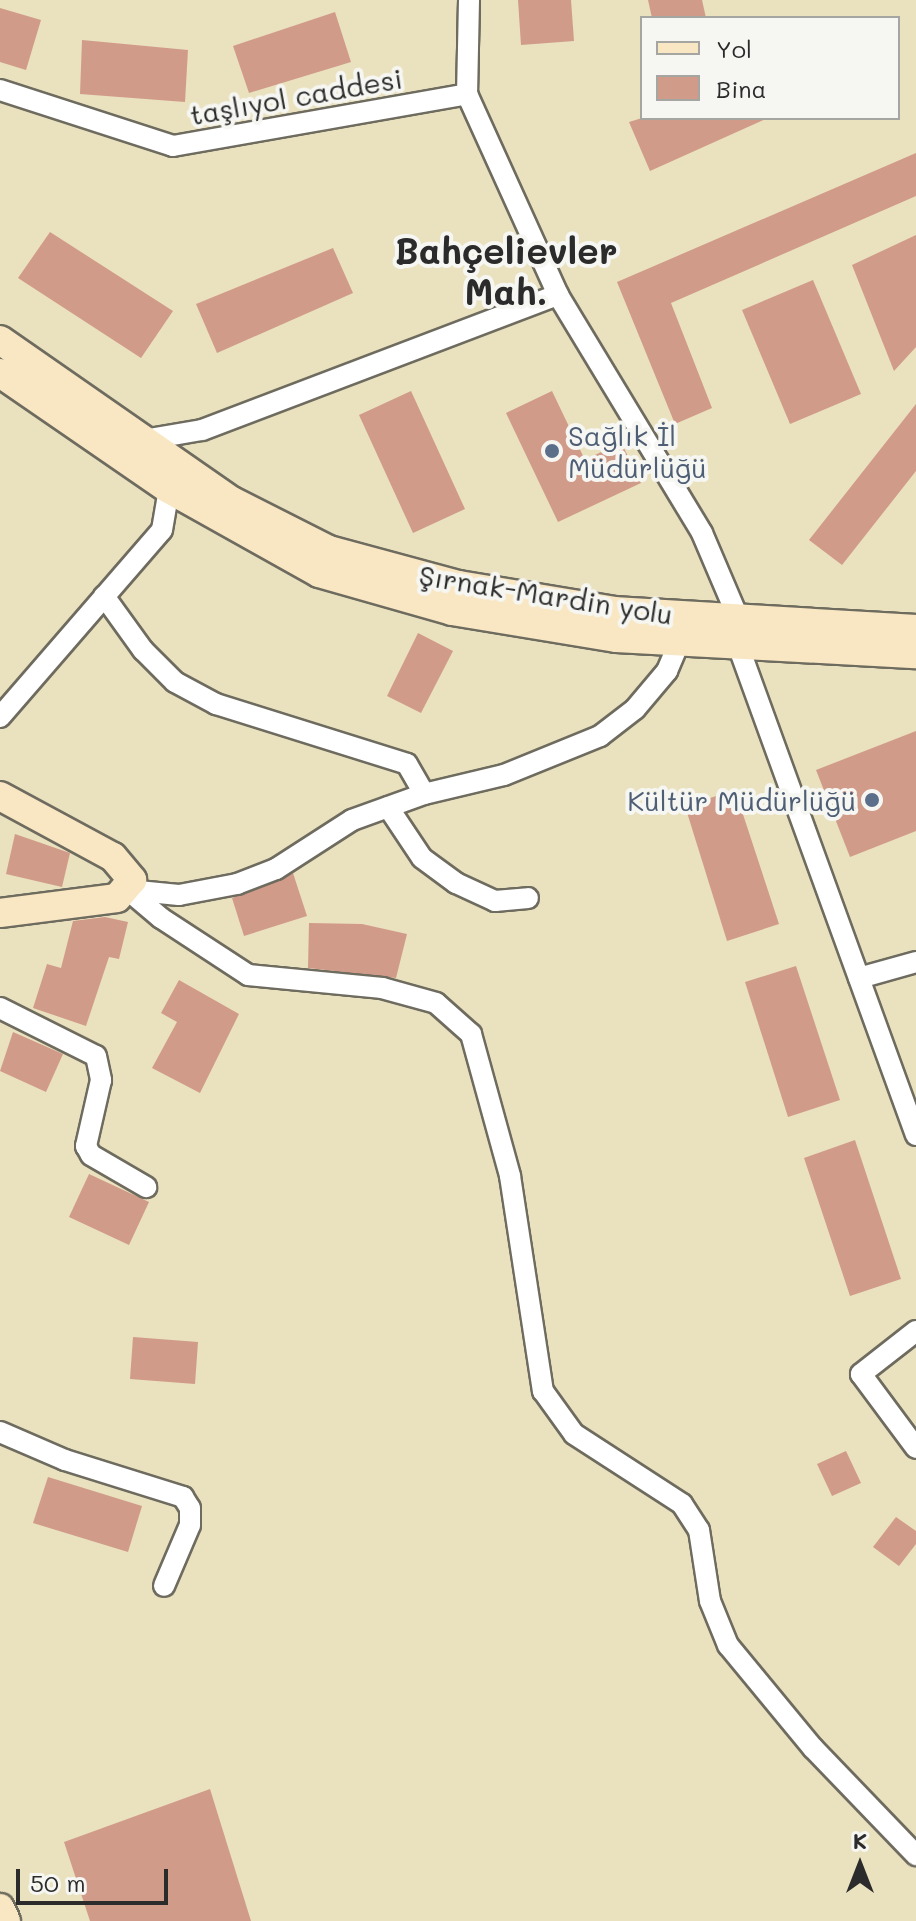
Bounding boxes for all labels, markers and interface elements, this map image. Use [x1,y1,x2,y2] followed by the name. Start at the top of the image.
[640,16,900,120] legend
[716,33,752,64] text: Yol
[187,61,405,131] street label: taşlıyol caddesi
[716,73,767,104] text: Bina
[394,227,618,312] district label: Bahçelievler Mah.
[568,418,707,484] place label: Sağlık İl Müdürlüğü
[543,442,561,460] marker: Sağlık İl Müdürlüğü
[417,557,675,631] street label: Şırnak-Mardin yolu
[627,783,856,817] place label: Kültür Müdürlüğü
[863,791,881,809] marker: Kültür Müdürlüğü
[820,1825,900,1905] north arrow
[853,1826,867,1855] text: K
[20,1853,172,1903] scale bar
[30,1867,86,1898] text: 50 m

